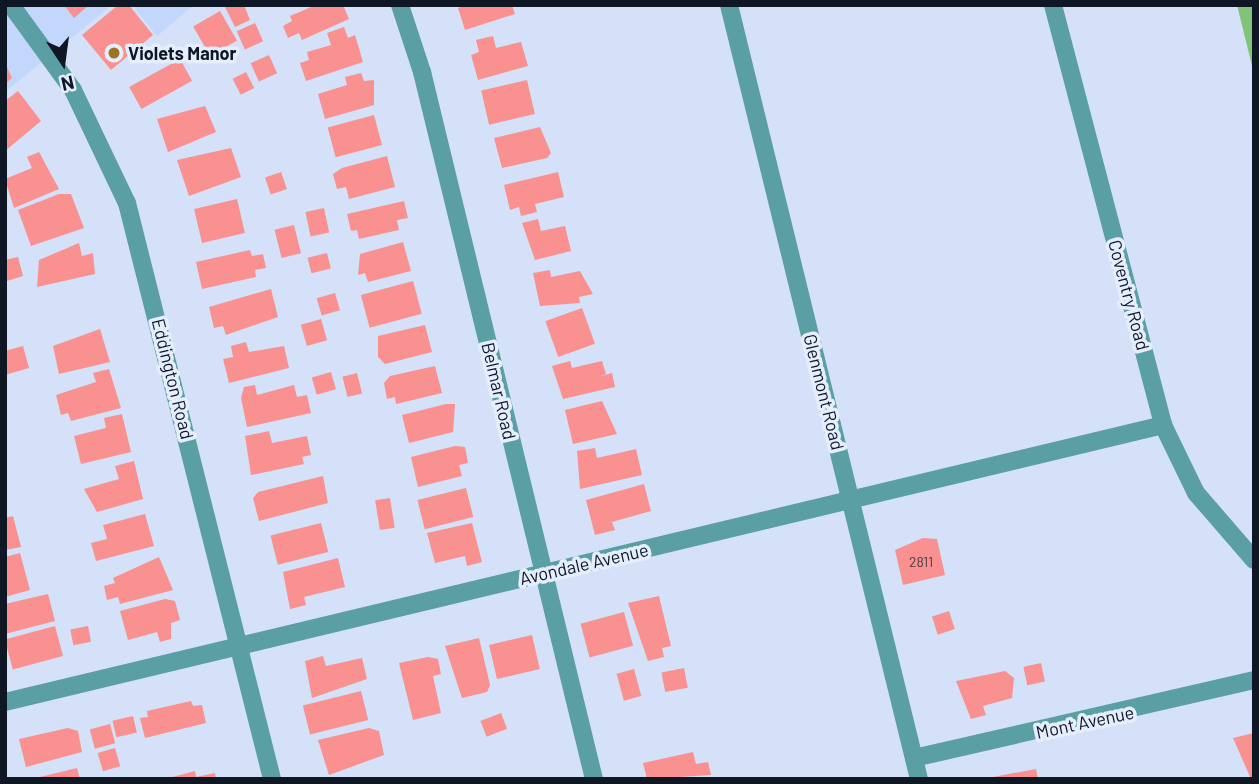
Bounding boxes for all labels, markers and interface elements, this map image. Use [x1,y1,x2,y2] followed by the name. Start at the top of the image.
[28,28,98,98] north arrow
[128,42,236,64] place label: Violets Manor
[106,45,122,61] marker: Violets Manor
[59,71,77,97] text: N
[1104,238,1154,352] street label: Coventry Road
[148,316,198,442] street label: Eddington Road
[799,332,849,452] street label: Glenmont Road
[477,340,521,442] street label: Belmar Road
[517,539,651,589] street label: Avondale Avenue
[909,554,933,570] house number: 2811
[1034,701,1136,743] street label: Mont Avenue

